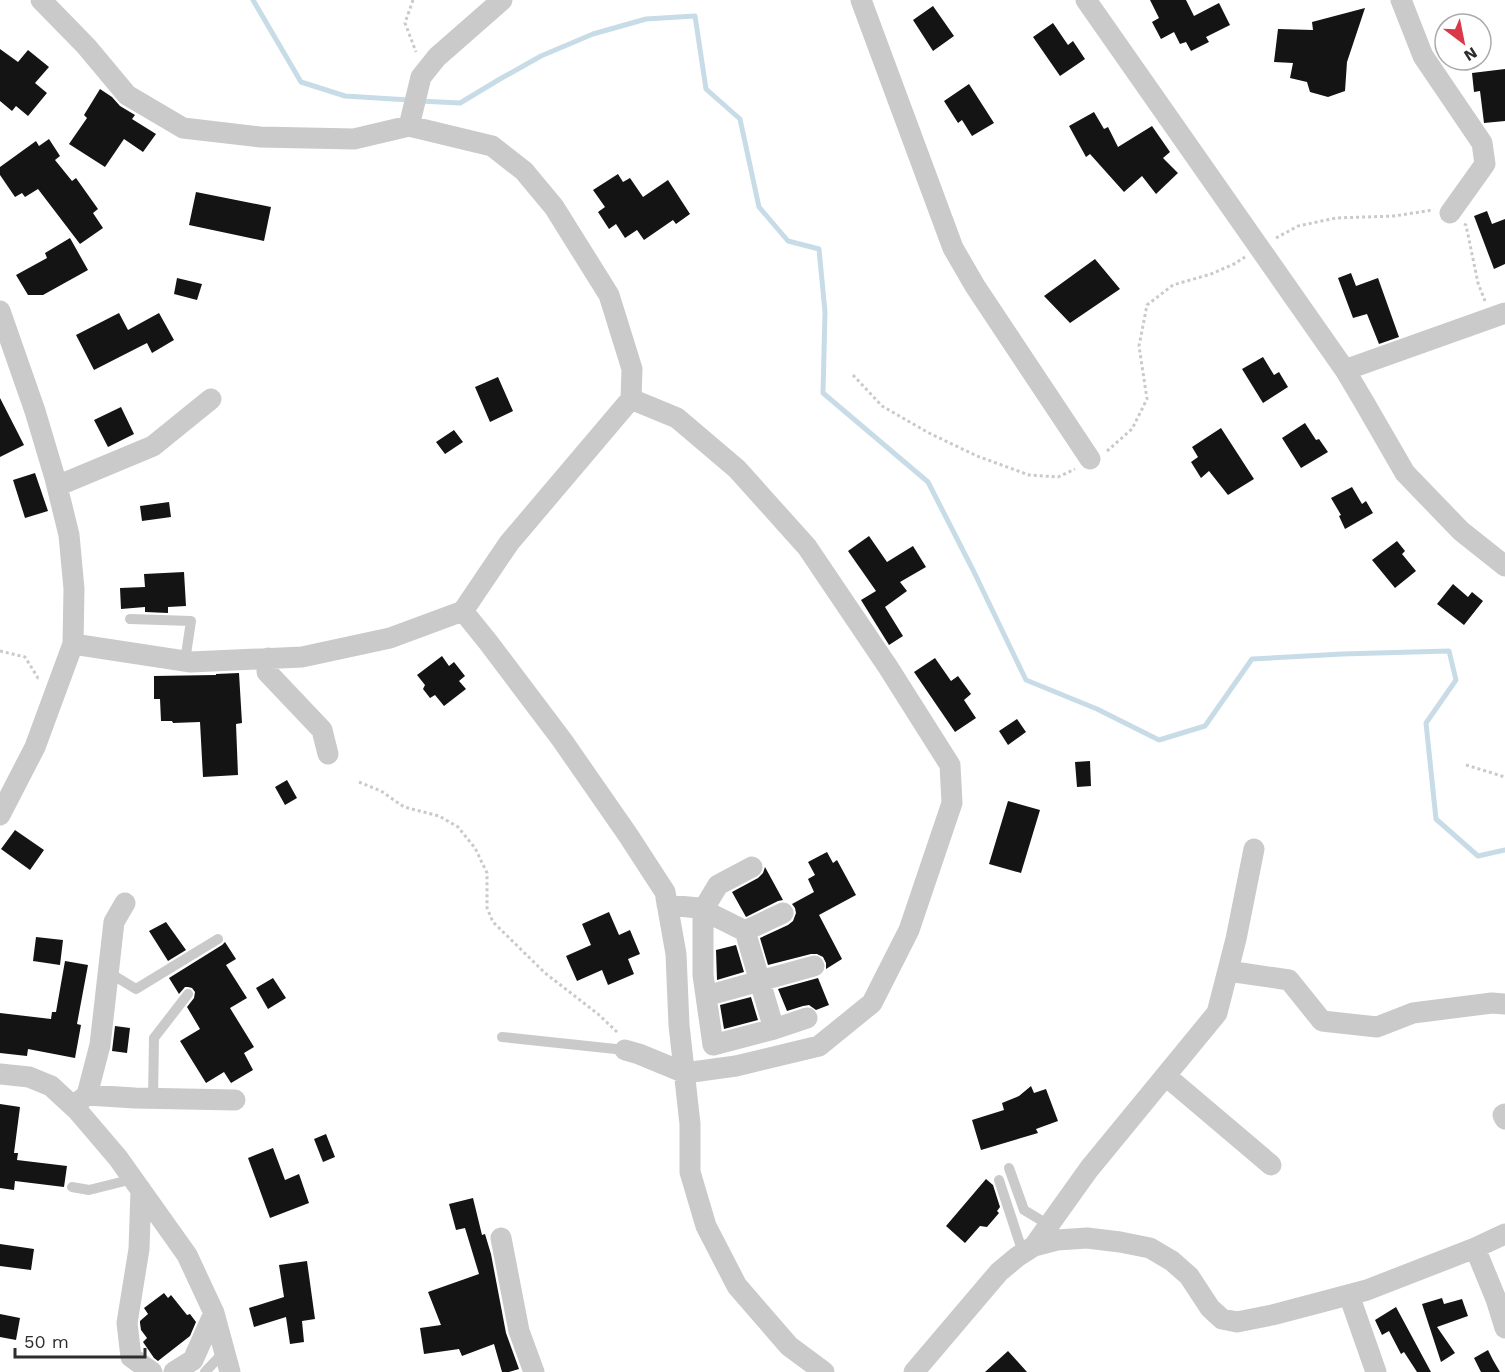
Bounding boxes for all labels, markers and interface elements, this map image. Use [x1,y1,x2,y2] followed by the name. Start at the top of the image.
[1433,12,1493,72] north arrow
[1461,43,1481,65] text: N
[15,1321,146,1359] scale bar
[24,1331,69,1352] text: 50 m

